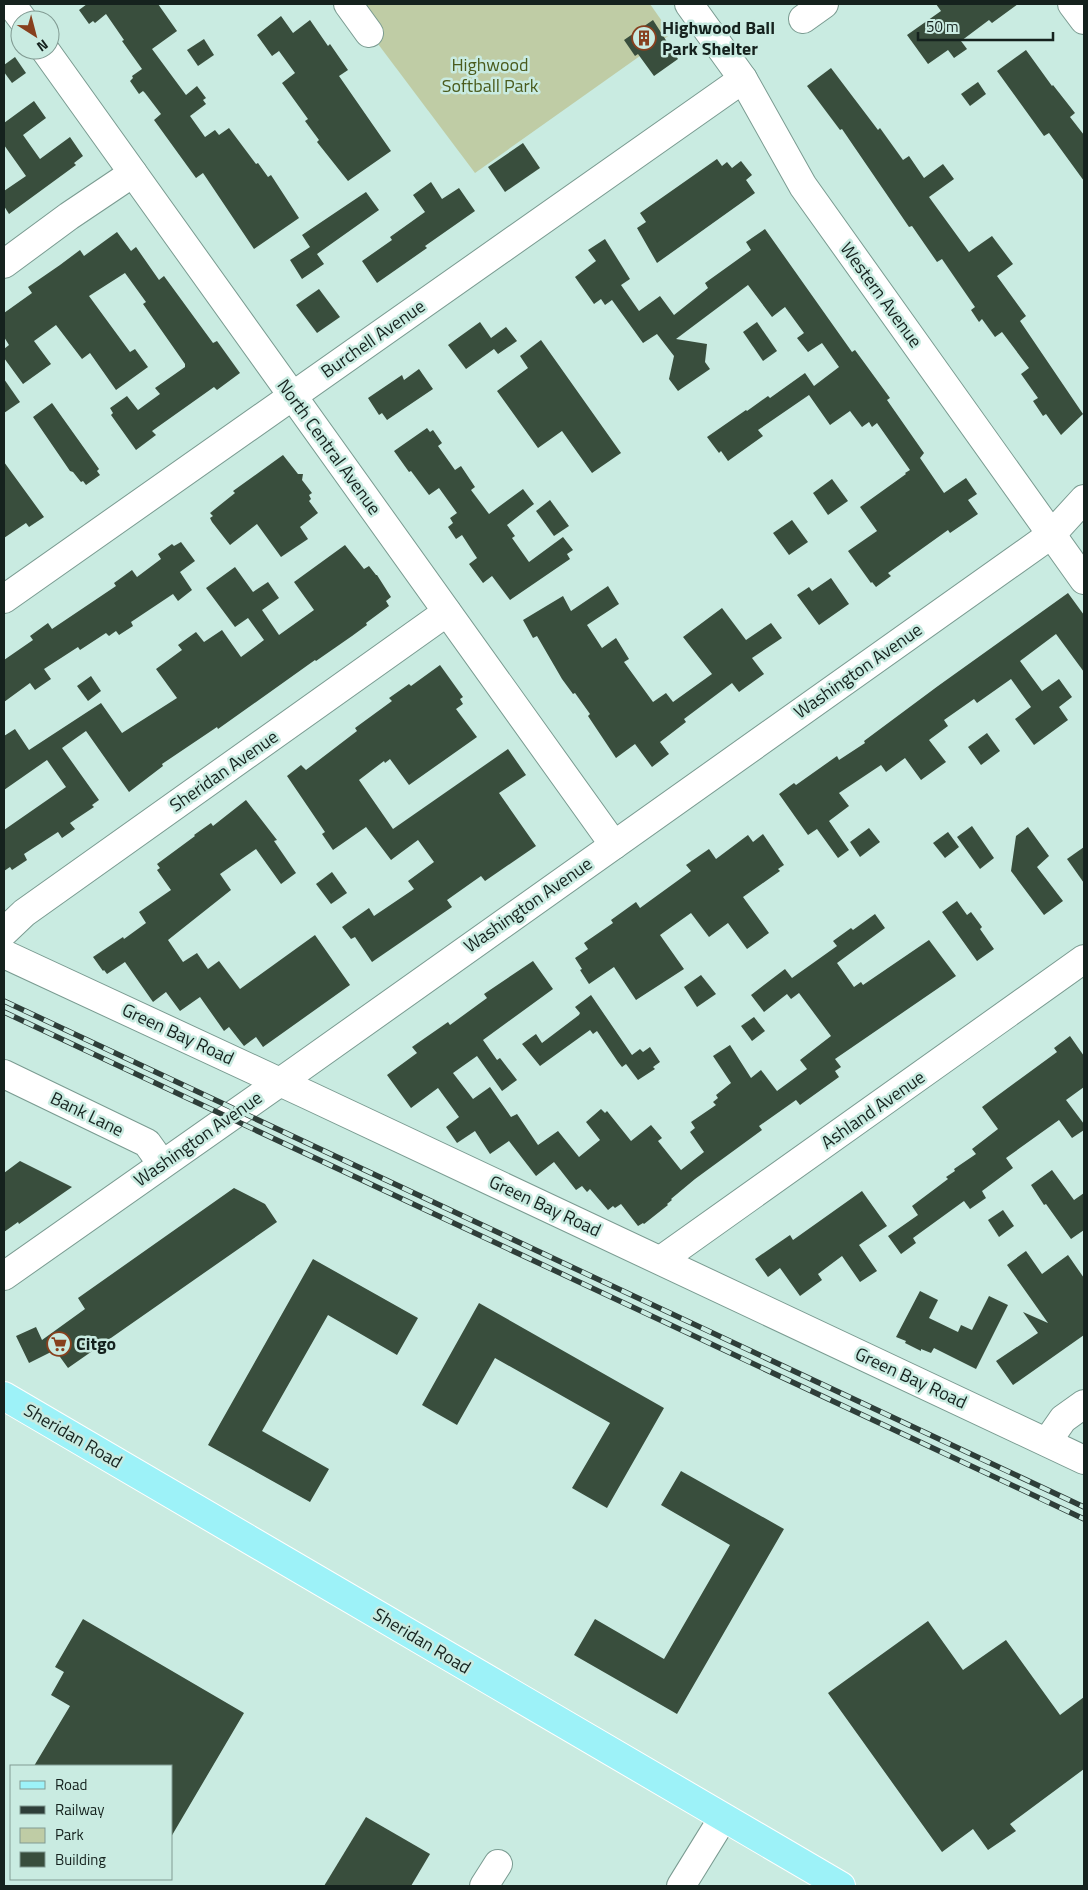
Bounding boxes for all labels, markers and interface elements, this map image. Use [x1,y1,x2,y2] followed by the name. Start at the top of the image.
[10,10,60,60] north arrow
[918,10,1053,42] scale bar
[662,14,775,62] place label: Highwood Ball Park Shelter
[926,15,959,38] text: 50 m
[631,25,657,51] building icon: Highwood Ball Park Shelter
[33,35,53,57] text: N
[442,51,539,99] park label: Highwood Softball Park
[834,236,929,353] street label: Western Avenue
[315,293,430,385] street label: Burchell Avenue
[271,373,388,520] street label: North Central Avenue
[788,616,927,725] street label: Washington Avenue
[164,723,284,818] street label: Sheridan Avenue
[458,850,597,959] street label: Washington Avenue
[118,996,239,1071] street label: Green Bay Road
[815,1064,930,1155] street label: Ashland Avenue
[46,1084,129,1143] street label: Bank Lane
[128,1084,267,1193] street label: Washington Avenue
[485,1168,606,1243] street label: Green Bay Road
[76,1330,116,1357] place label: Citgo
[46,1331,72,1357] supermarket icon: Citgo
[851,1340,972,1415] street label: Green Bay Road
[19,1396,128,1475] street label: Sheridan Road
[368,1601,476,1680] street label: Sheridan Road
[10,1765,172,1880] legend
[55,1773,87,1796] text: Road
[55,1798,105,1821] text: Railway
[55,1823,84,1846] text: Park
[55,1848,106,1871] text: Building

